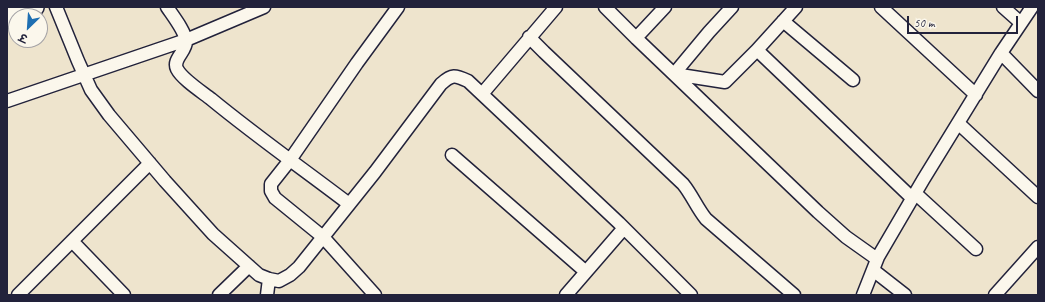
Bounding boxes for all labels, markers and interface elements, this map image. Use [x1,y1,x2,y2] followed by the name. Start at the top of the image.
[8,8,48,48] north arrow
[909,8,1020,34] scale bar
[914,15,934,31] text: 50 m
[17,30,30,46] text: उ

